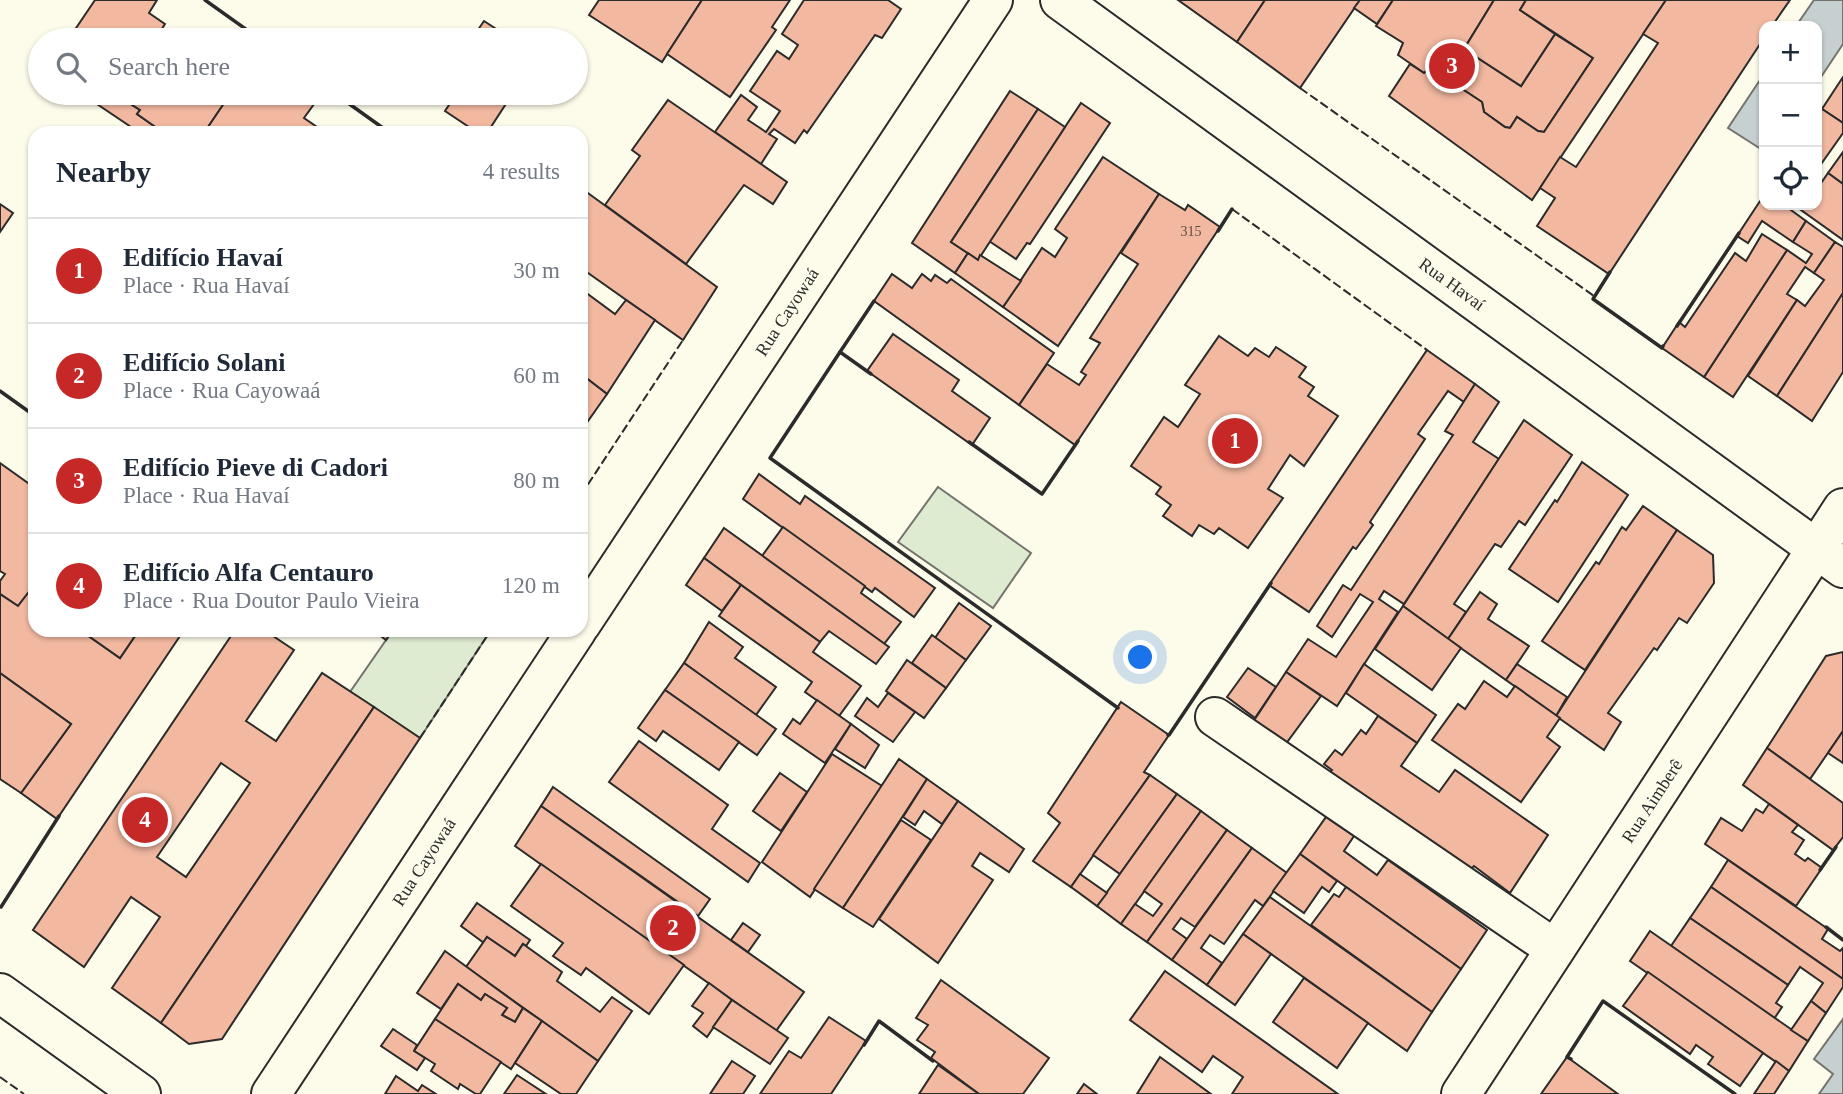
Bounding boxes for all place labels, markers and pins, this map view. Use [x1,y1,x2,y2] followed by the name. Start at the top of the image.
[1429,40,1475,92] pin: 3
[1212,415,1258,467] pin: 1
[122,794,168,846] pin: 4
[650,902,696,954] pin: 2

